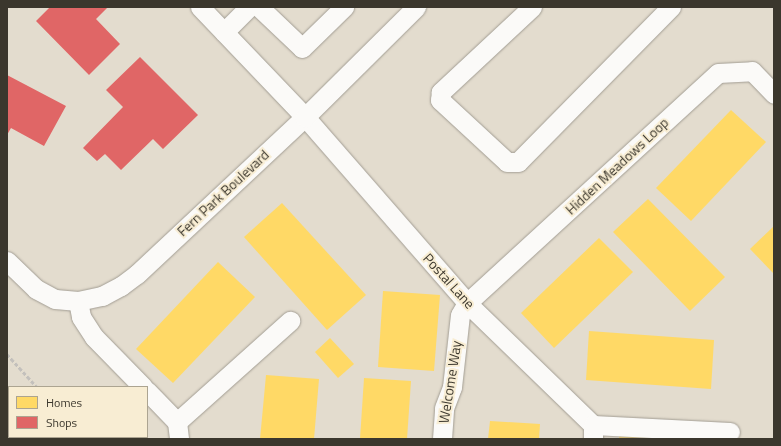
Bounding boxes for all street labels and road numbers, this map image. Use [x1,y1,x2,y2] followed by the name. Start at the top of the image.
[562,114,672,218] street label: Hidden Meadows Loop
[174,146,272,240] street label: Fern Park Boulevard
[420,250,478,312] street label: Postal Lane
[435,339,465,425] street label: Welcome Way

